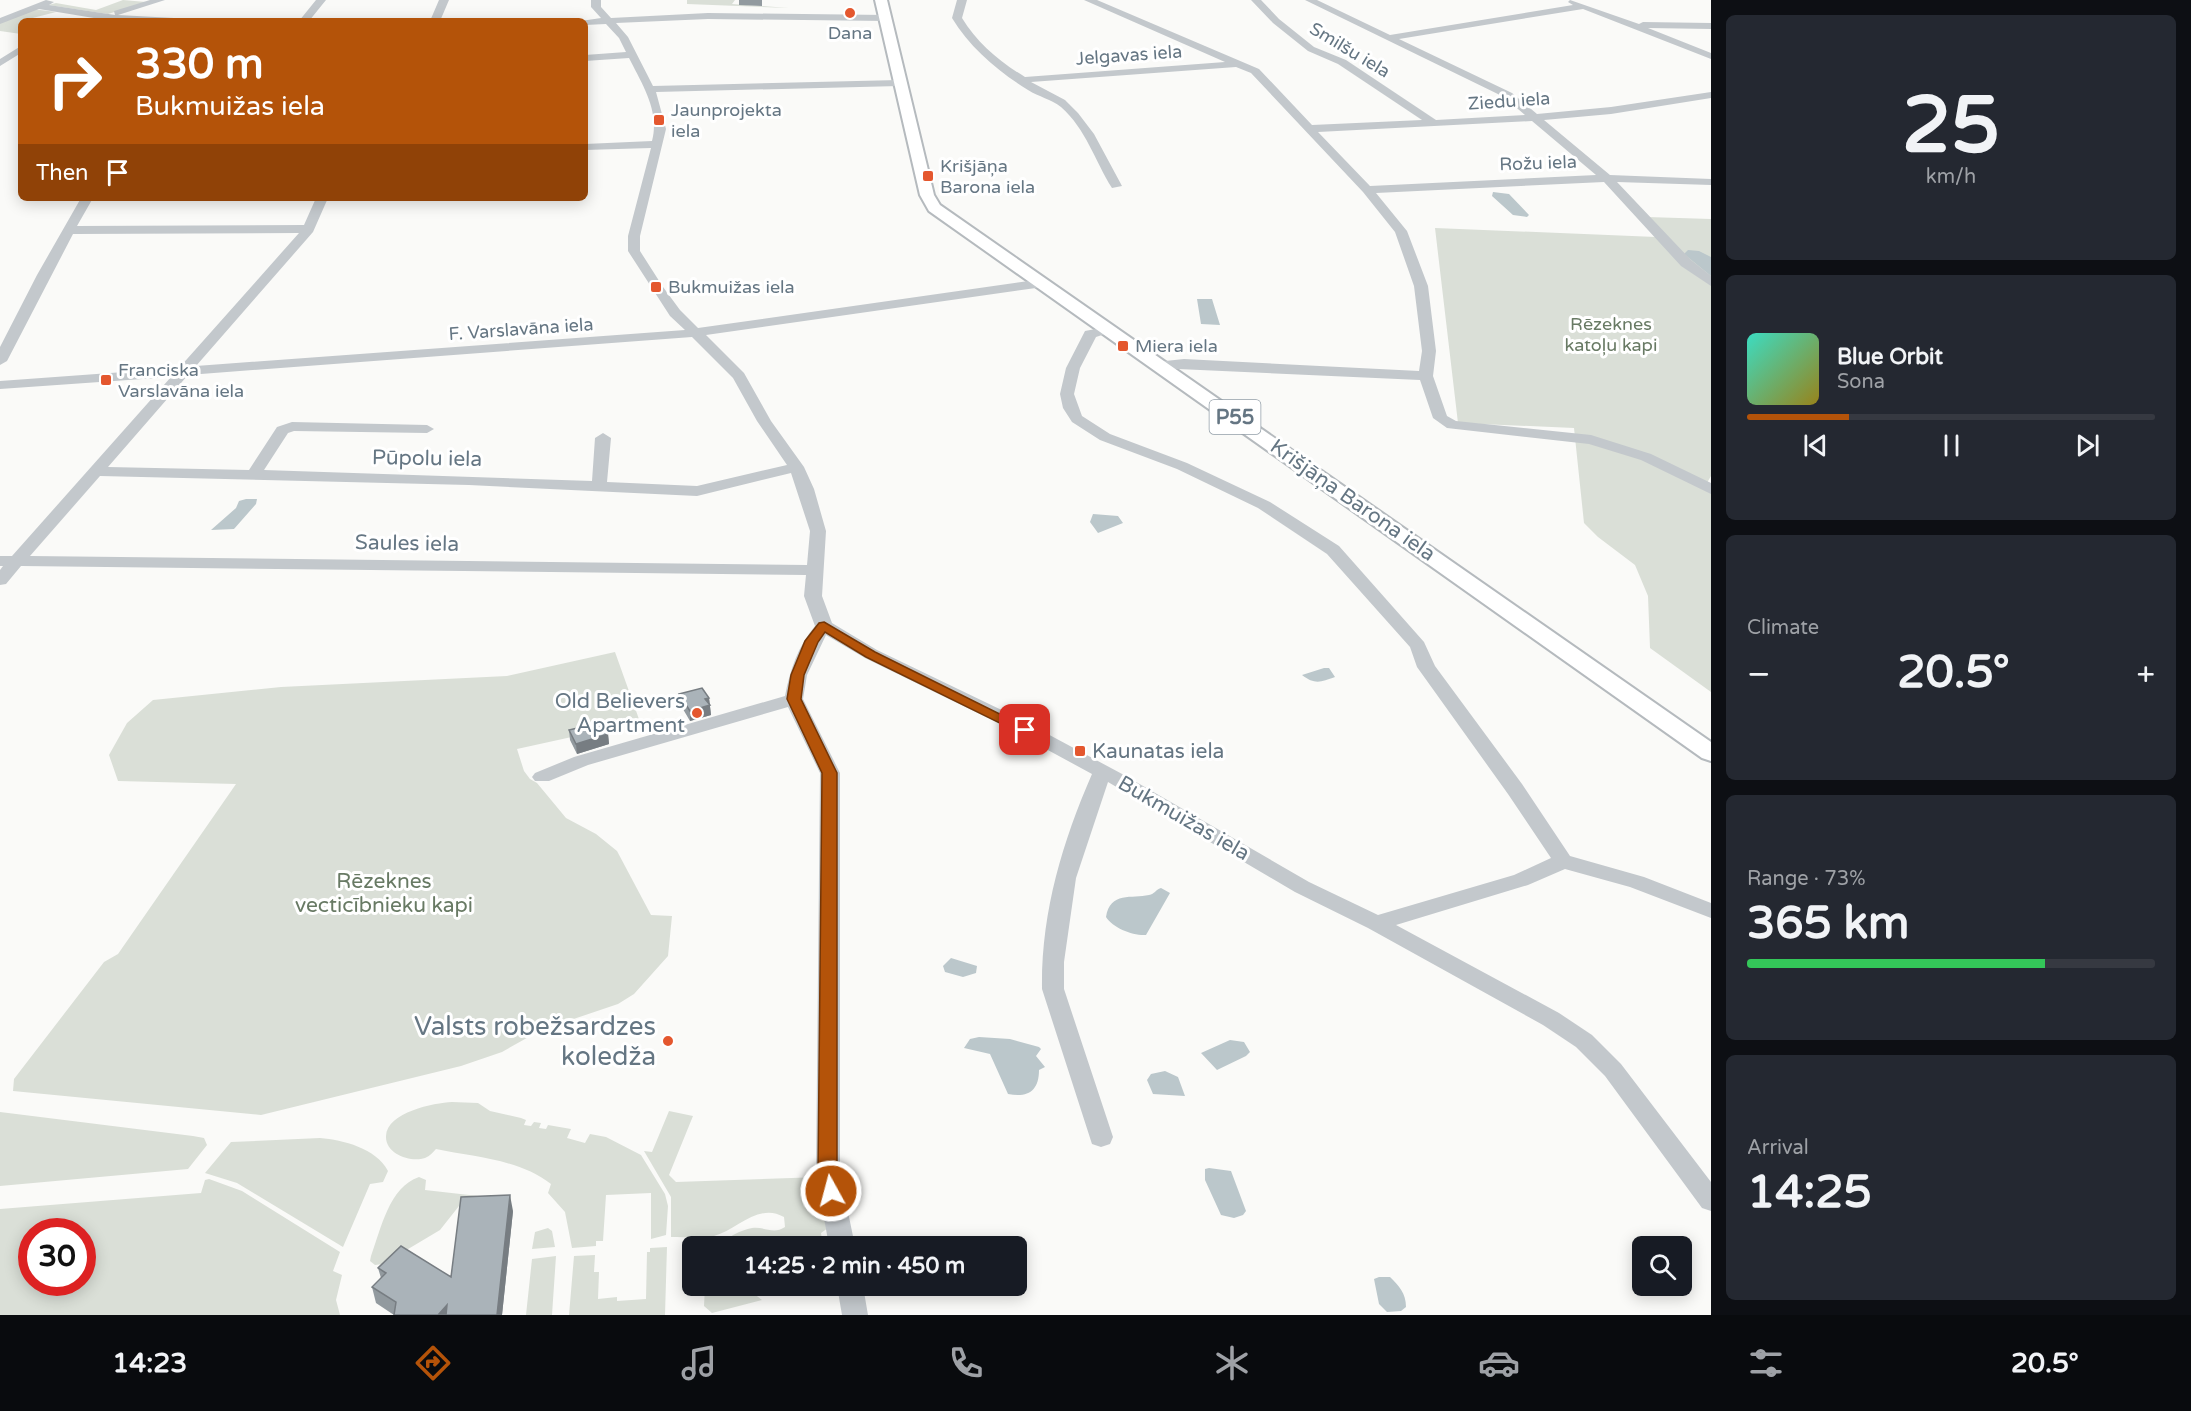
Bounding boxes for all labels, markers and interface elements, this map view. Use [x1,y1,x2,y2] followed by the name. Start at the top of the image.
[843,6,857,20] marker: Dana
[1306,17,1394,83] street label: Smilšu iela
[828,22,872,44] place label: Dana
[135,39,264,90] text: 330 m
[1075,40,1183,70] street label: Jelgavas iela
[36,42,114,120] icon: right
[1902,79,2000,173] text: 25
[1467,87,1551,115] street label: Ziedu iela
[135,90,325,123] text: Bukmuižas iela
[671,99,782,142] place label: Jaunprojekta iela
[652,113,666,127] marker: Jaunprojekta iela
[1499,151,1577,175] street label: Rožu iela
[940,155,1035,198] place label: Krišjāņa Barona iela
[101,156,134,189] icon: arrive
[36,160,89,186] text: Then
[1926,165,1976,189] text: km/h
[921,169,935,183] marker: Krišjāņa Barona iela
[668,276,795,298] place label: Bukmuižas iela
[649,280,663,294] marker: Bukmuižas iela
[448,313,594,345] street label: F. Varslavāna iela
[1565,313,1657,356] park label: Rēzeknes katoļu kapi
[1135,335,1218,357] place label: Miera iela
[1116,339,1130,353] marker: Miera iela
[1837,344,1943,370] text: Blue Orbit
[118,359,244,402] place label: Franciska Varslavāna iela
[1837,370,1885,394] text: Sona
[99,373,113,387] marker: Franciska Varslavāna iela
[1210,400,1260,434] road number: P55
[1799,429,1832,462] icon: previous
[1935,429,1968,462] icon: pause
[2071,429,2104,462] icon: next
[1265,434,1440,567] street label: Krišjāņa Barona iela
[372,445,482,472] street label: Pūpolu iela
[355,530,459,557] street label: Saules iela
[1747,616,1819,640] text: Climate
[1897,646,2010,700] text: 20.5°
[1747,655,1771,694] text: −
[2136,655,2155,694] text: +
[555,689,685,738] place label: Old Believers Apartment
[999,704,1050,755] pin
[690,706,704,720] marker: Old Believers Apartment
[1008,713,1041,746] icon: arrive
[1092,739,1224,764] place label: Kaunatas iela
[1073,744,1087,758] marker: Kaunatas iela
[1113,771,1254,866] street label: Bukmuižas iela
[1747,867,1866,891] text: Range · 73%
[295,869,473,918] park label: Rēzeknes vecticībnieku kapi
[1747,897,1909,951] text: 365 km
[414,1011,656,1072] place label: Valsts robežsardzes koledža
[661,1034,675,1048] marker: Valsts robežsardzes koledža
[1747,1136,1809,1160] text: Arrival
[799,1159,863,1223] position arrow
[1747,1166,1872,1220] text: 14:25
[18,1218,96,1296] speed limit sign: 30
[1632,1236,1692,1296] map controls
[1632,1236,1692,1296] button: search
[744,1253,965,1279] text: 14:25 · 2 min · 450 m
[412,1342,454,1384] icon: directions
[678,1342,720,1384] icon: music
[945,1342,987,1384] icon: phone
[1211,1342,1253,1384] icon: climate
[1478,1342,1520,1384] icon: car
[1745,1342,1787,1384] icon: filters
[112,1347,187,1380] text: 14:23
[2011,1347,2079,1380] text: 20.5°

